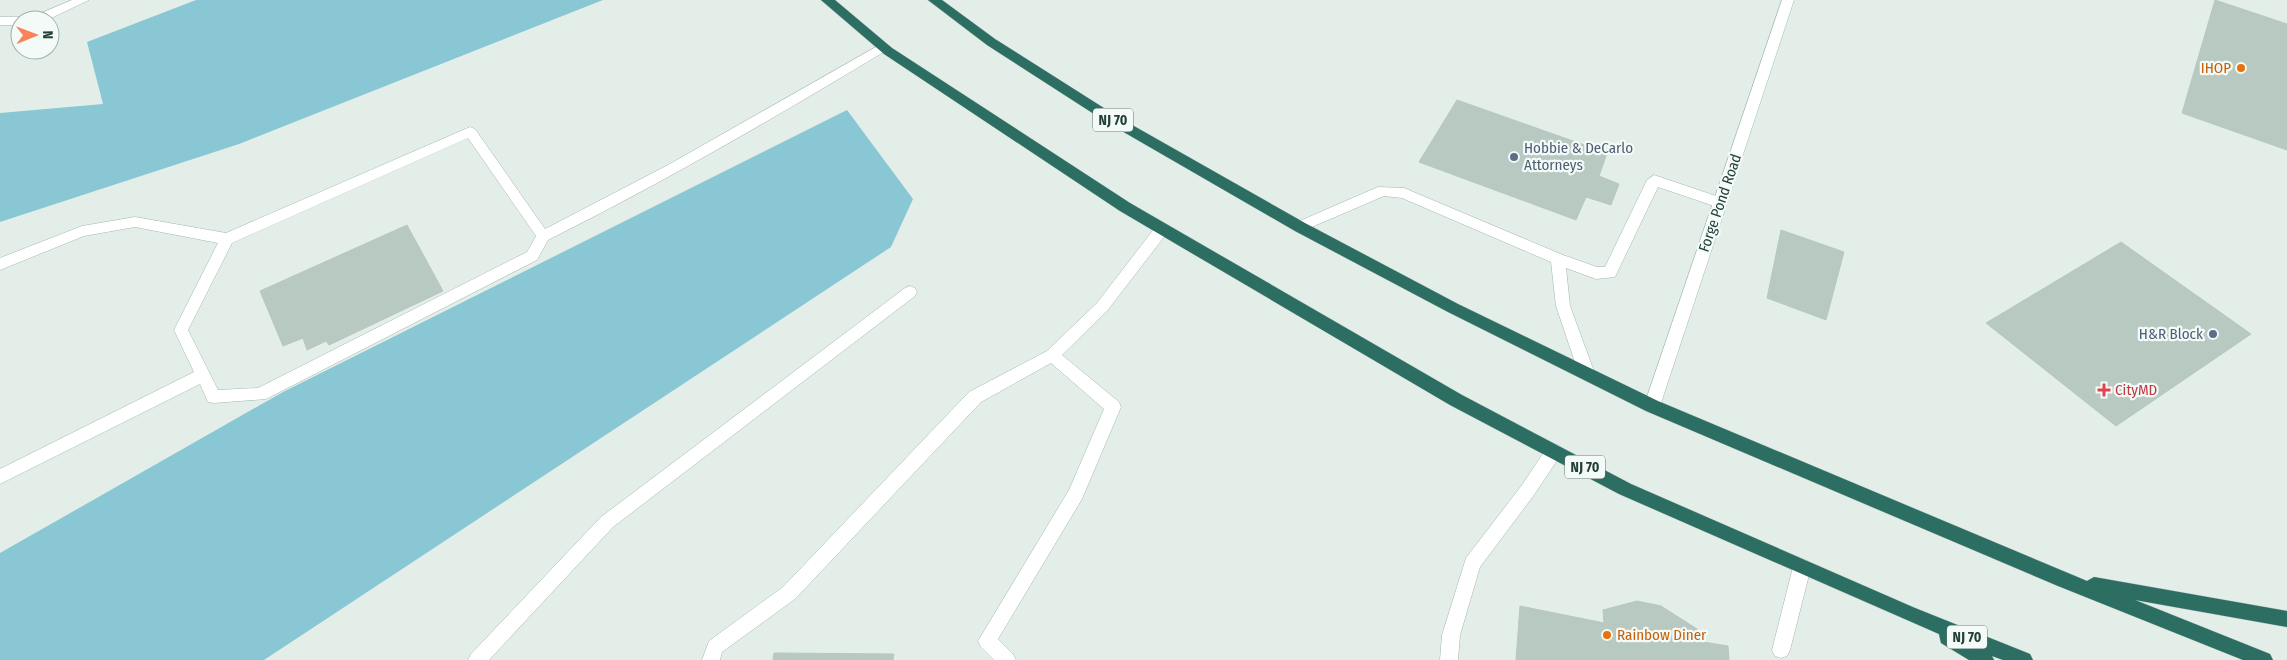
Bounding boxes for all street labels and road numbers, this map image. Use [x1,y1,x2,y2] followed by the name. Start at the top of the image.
[1093,108,1133,132] road number: NJ 70
[1695,152,1745,254] street label: Forge Pond Road
[1565,456,1605,478] road number: NJ 70
[1947,626,1987,649] road number: NJ 70

